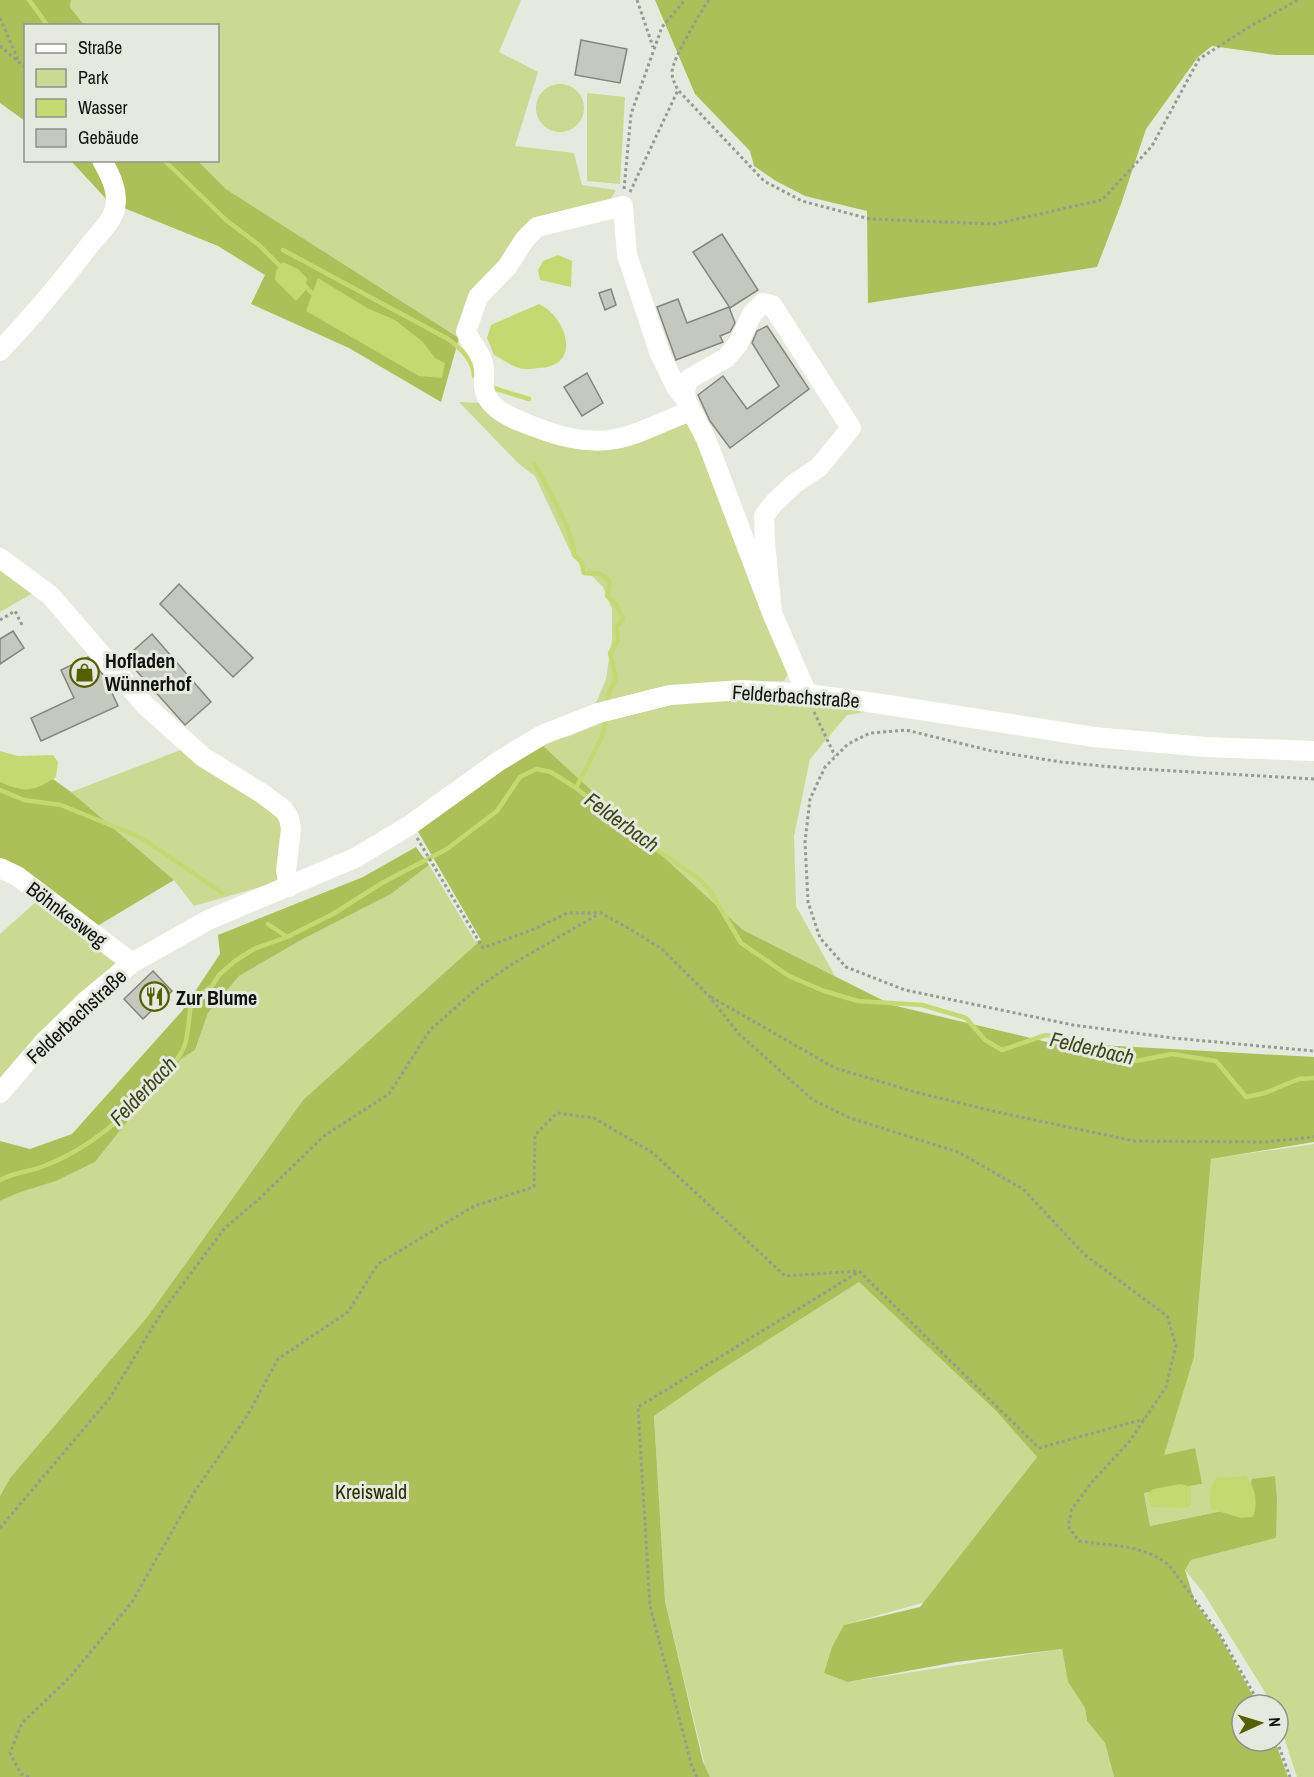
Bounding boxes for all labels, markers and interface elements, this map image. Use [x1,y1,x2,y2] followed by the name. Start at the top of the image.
[24,24,219,162] legend
[78,35,122,60] text: Straße
[78,65,109,90] text: Park
[78,95,128,120] text: Wasser
[78,125,139,150] text: Gebäude
[105,647,192,697] place label: Hofladen Wünnerhof
[68,656,100,688] shop icon: Hofladen Wünnerhof
[731,678,861,714] street label: Felderbachstraße
[579,785,665,859] water label: Felderbach
[21,875,113,953] street label: Böhnkesweg
[20,963,132,1069] street label: Felderbachstraße
[139,981,171,1013] restaurant icon: Zur Blume
[176,984,257,1011] place label: Zur Blume
[1047,1024,1137,1072] water label: Felderbach
[103,1050,183,1132] water label: Felderbach
[335,1478,407,1505] park label: Kreiswald
[1230,1693,1290,1753] north arrow
[1264,1716,1286,1727] text: N

